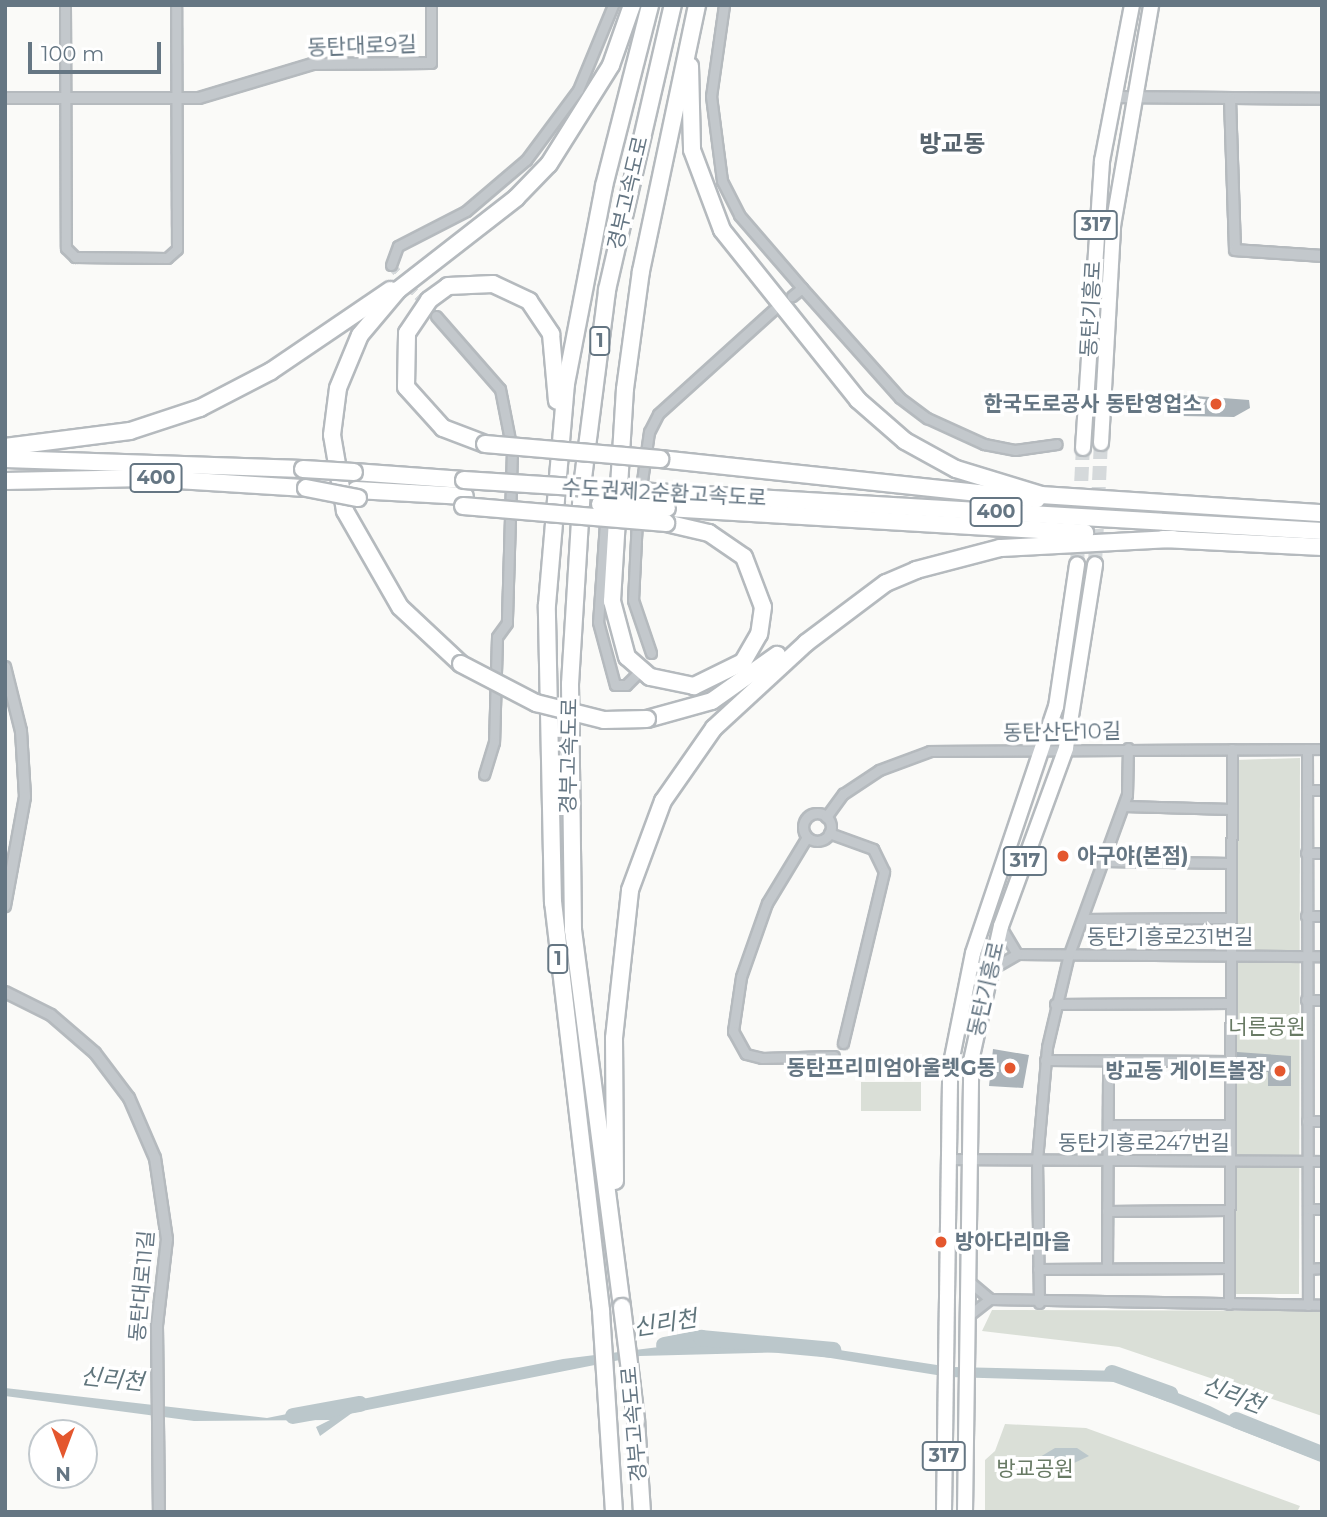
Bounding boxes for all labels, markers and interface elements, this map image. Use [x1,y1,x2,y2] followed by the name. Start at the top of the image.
[32,28,164,72] scale bar
[307,31,417,61] street label: 동탄대로9길
[41,41,104,66] text: 100 m
[919,130,985,158] district label: 방교동
[603,134,653,252] street label: 경부고속도로
[1073,210,1119,241] road number: 317
[1076,260,1106,358] street label: 동탄기흥로
[588,326,612,356] road number: 1
[984,391,1202,417] place label: 한국도로공사 동탄영업소
[1208,396,1224,412] marker: 한국도로공사 동탄영업소
[128,463,184,494] road number: 400
[561,475,767,511] street label: 수도권제2순환고속도로
[968,496,1024,527] road number: 400
[555,698,583,814] street label: 경부고속도로
[1003,718,1121,746] street label: 동탄산단10길
[1077,843,1189,869] place label: 아구야(본점)
[1002,846,1048,876] road number: 317
[1055,848,1071,864] marker: 아구야(본점)
[1087,924,1253,950] street label: 동탄기흥로231번길
[963,939,1009,1039] street label: 동탄기흥로
[546,944,570,974] road number: 1
[1228,1014,1306,1040] park label: 너른공원
[787,1055,996,1081] place label: 동탄프리미엄아울렛G동
[1105,1058,1266,1084] place label: 방교동 게이트볼장
[1002,1060,1018,1076] marker: 동탄프리미엄아울렛G동
[1272,1063,1288,1079] marker: 방교동 게이트볼장
[1058,1130,1230,1156] street label: 동탄기흥로247번길
[125,1229,159,1343] street label: 동탄대로11길
[955,1229,1071,1255] place label: 방아다리마을
[933,1234,949,1250] marker: 방아다리마을
[631,1304,699,1342] water label: 신리천
[79,1362,145,1396] water label: 신리천
[616,1365,652,1483] street label: 경부고속도로
[1198,1371,1268,1419] water label: 신리천
[28,1419,98,1489] north arrow
[921,1440,967,1472] road number: 317
[996,1456,1074,1482] park label: 방교공원
[55,1462,71,1485] text: N

